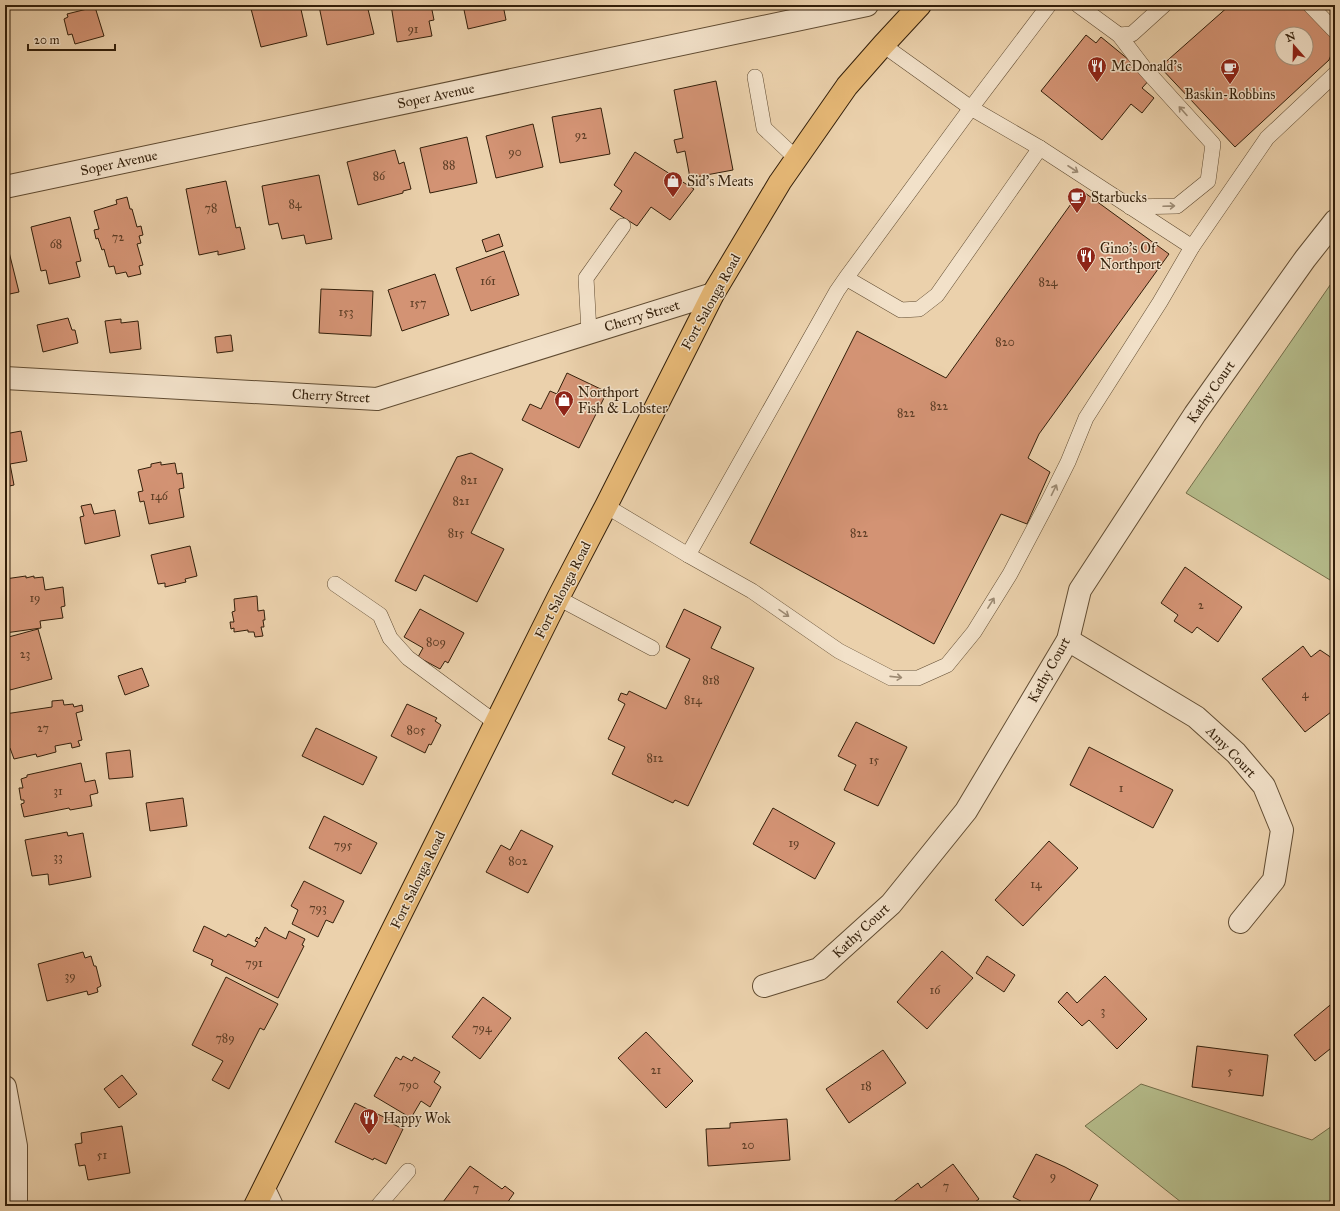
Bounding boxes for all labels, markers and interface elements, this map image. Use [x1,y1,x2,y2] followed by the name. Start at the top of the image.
[407,22,419,36] house number: 91
[28,26,115,52] scale bar
[1274,26,1314,66] north arrow
[1284,29,1298,45] text: N
[34,33,60,47] text: 20 m
[1086,55,1108,83] restaurant icon: McDonald's
[1219,57,1241,85] cafe icon: Baskin-Robbins
[1111,58,1182,75] place label: McDonald's
[396,80,476,112] street label: Soper Avenue
[1185,86,1275,103] place label: Baskin-Robbins
[1179,106,1188,116] one-way arrow
[575,128,587,142] house number: 92
[508,145,522,159] house number: 90
[79,147,159,179] street label: Soper Avenue
[443,158,455,172] house number: 88
[1067,165,1079,173] one-way arrow
[373,169,386,183] house number: 86
[662,170,684,198] shop icon: Sid's Meats
[687,173,753,190] place label: Sid's Meats
[1066,186,1088,214] cafe icon: Starbucks
[1091,189,1147,206] place label: Starbucks
[288,197,302,211] house number: 84
[205,201,217,215] house number: 78
[1162,202,1175,210] one-way arrow
[112,230,124,244] house number: 72
[50,237,62,251] house number: 68
[1100,240,1161,273] place label: Gino's Of Northport
[1075,245,1097,273] restaurant icon: Gino's Of Northport
[678,251,744,353] street label: Fort Salonga Road
[480,274,496,288] house number: 161
[1039,275,1058,289] house number: 824
[410,296,426,310] house number: 157
[602,296,682,336] street label: Cherry Street
[338,305,354,319] house number: 153
[995,335,1015,349] house number: 820
[1183,357,1239,426] street label: Kathy Court
[578,384,668,417] place label: Northport Fish & Lobster
[292,385,370,407] street label: Cherry Street
[553,389,575,417] shop icon: Northport Fish & Lobster
[930,399,948,413] house number: 822
[897,406,915,420] house number: 822
[460,473,478,487] house number: 821
[1051,484,1058,496] one-way arrow
[150,489,169,503] house number: 146
[452,494,470,508] house number: 821
[448,526,465,540] house number: 815
[850,526,868,540] house number: 822
[531,539,595,641] street label: Fort Salonga Road
[29,591,41,605] house number: 19
[988,597,996,609] one-way arrow
[1198,598,1204,612] house number: 2
[779,609,790,617] one-way arrow
[1024,634,1074,706] street label: Kathy Court
[426,635,446,649] house number: 809
[20,647,31,661] house number: 23
[702,673,720,687] house number: 818
[889,674,902,681] one-way arrow
[1302,687,1309,701] house number: 4
[684,693,702,707] house number: 814
[37,721,49,735] house number: 27
[1202,722,1260,781] street label: Amy Court
[407,723,426,737] house number: 805
[646,751,664,765] house number: 812
[869,753,880,767] house number: 15
[1119,781,1124,795] house number: 1
[53,784,63,798] house number: 31
[387,828,449,932] street label: Fort Salonga Road
[788,836,800,850] house number: 19
[334,838,353,852] house number: 795
[53,850,63,864] house number: 33
[508,854,528,868] house number: 802
[1030,877,1042,891] house number: 14
[829,900,893,962] street label: Kathy Court
[309,901,327,915] house number: 793
[245,956,263,970] house number: 791
[64,969,76,983] house number: 39
[930,983,941,997] house number: 16
[1101,1004,1106,1018] house number: 3
[472,1021,492,1035] house number: 794
[215,1031,235,1045] house number: 789
[651,1063,662,1077] house number: 21
[1227,1064,1233,1078] house number: 5
[399,1078,419,1092] house number: 790
[860,1079,872,1093] house number: 18
[358,1107,380,1135] restaurant icon: Happy Wok
[383,1110,451,1127] place label: Happy Wok
[742,1138,754,1152] house number: 20
[97,1148,107,1162] house number: 51
[1050,1169,1056,1183] house number: 9
[943,1179,949,1193] house number: 7
[473,1181,479,1195] house number: 7

